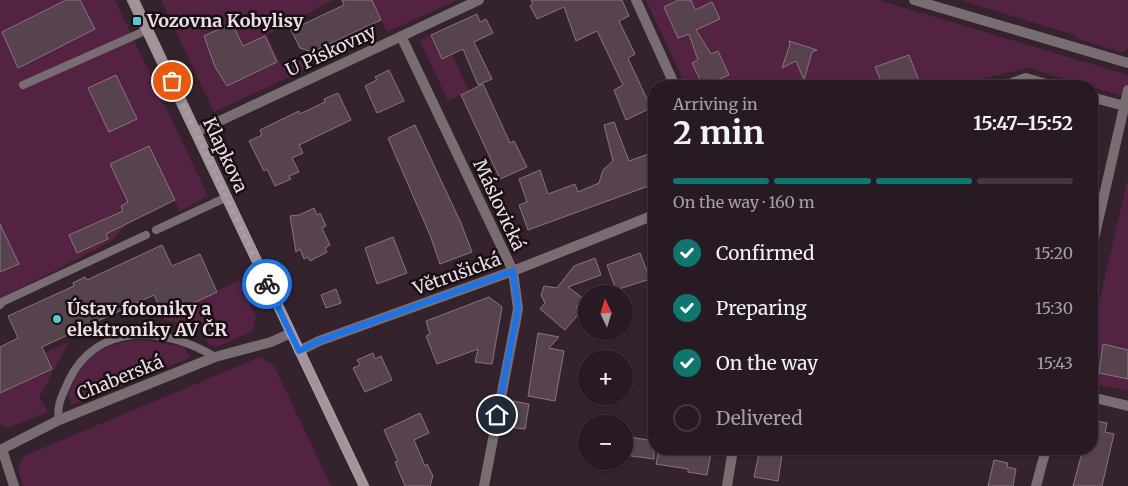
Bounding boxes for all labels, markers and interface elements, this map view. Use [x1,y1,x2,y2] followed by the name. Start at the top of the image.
[146,9,304,32] place label: Vozovna Kobylisy
[131,15,143,27] marker: Vozovna Kobylisy
[282,19,380,82] street label: U Pískovny
[151,60,193,102] pin
[158,67,186,95] icon: bag
[673,94,758,114] text: Arriving in
[973,111,1073,135] text: 15:47–15:52
[673,113,764,153] text: 2 min
[198,114,253,196] street label: Klapkova
[468,155,531,254] street label: Máslovická
[673,192,815,212] text: On the way · 160 m
[673,239,701,267] icon: check
[716,241,814,265] text: Confirmed
[1035,243,1073,263] text: 15:20
[409,247,504,300] street label: Větrušická
[242,259,292,309] courier
[253,270,281,298] icon: bike
[578,285,632,340] north arrow
[578,285,633,470] map controls
[673,294,701,322] icon: check
[716,296,807,320] text: Preparing
[67,297,227,341] place label: Ústav fotoniky a elektroniky AV ČR
[1035,298,1073,318] text: 15:30
[51,313,63,325] marker: Ústav fotoniky a elektroniky AV ČR
[673,349,701,377] icon: check
[73,350,167,405] street label: Chaberská
[578,350,633,405] button: +
[716,351,818,375] text: On the way
[1037,353,1073,373] text: 15:43
[476,394,518,436] pin
[483,401,511,429] icon: home
[716,406,803,430] text: Delivered
[578,415,633,470] button: −

